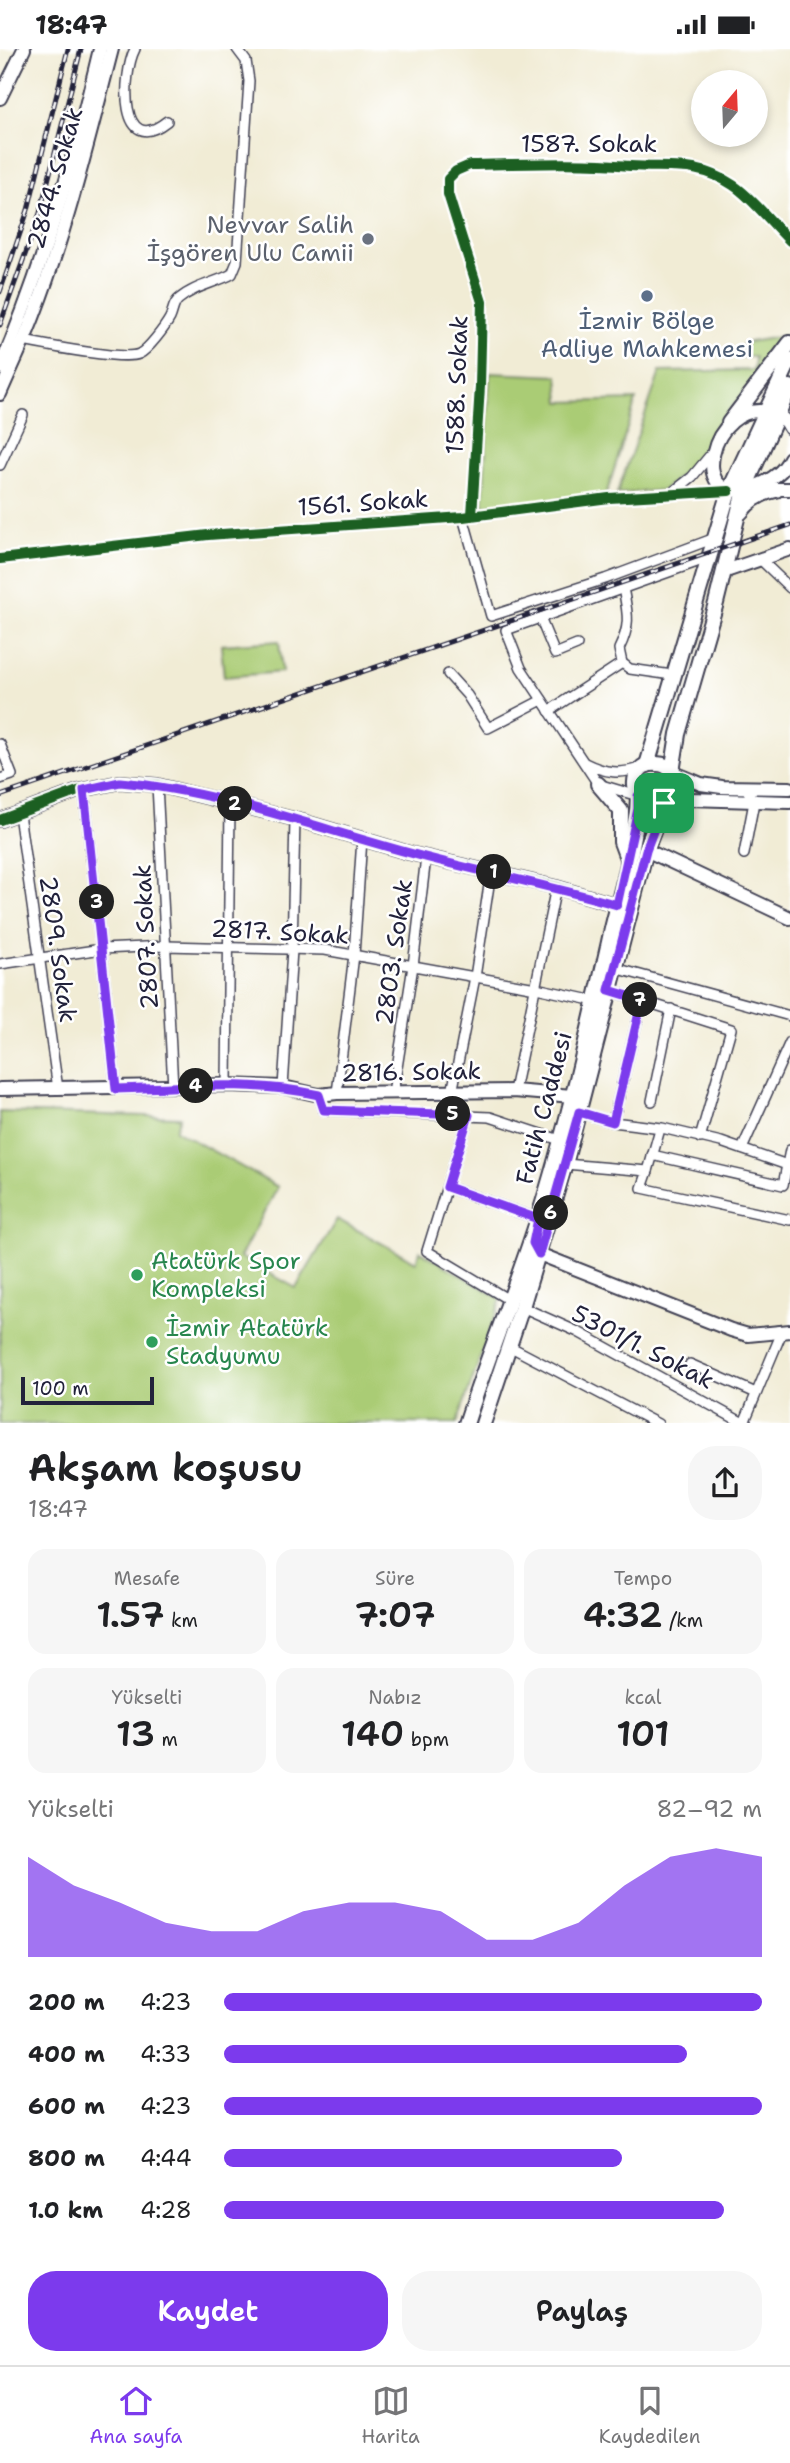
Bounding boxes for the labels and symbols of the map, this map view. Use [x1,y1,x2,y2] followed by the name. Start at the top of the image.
[691,70,768,147] north arrow
[19,103,91,253] street label: 2844. Sokak
[521,128,657,160] street label: 1587. Sokak
[147,209,354,269] place label: Nevvar Salih İşgören Ulu Camii
[360,231,376,247] marker: Nevvar Salih İşgören Ulu Camii
[639,288,655,304] marker: İzmir Bölge Adliye Mahkemesi
[541,305,753,365] place label: İzmir Bölge Adliye Mahkemesi
[439,315,475,455] street label: 1588. Sokak
[297,482,429,524] street label: 1561. Sokak
[634,773,694,833] pin
[218,787,252,821] pin: 2
[476,855,512,889] pin: 1
[126,864,166,1010] street label: 2807. Sokak
[32,874,84,1024] street label: 2809. Sokak
[368,877,420,1027] street label: 2803. Sokak
[80,885,114,919] pin: 3
[210,912,350,952] street label: 2817. Sokak
[622,983,658,1017] pin: 7
[508,1028,580,1188] street label: Fatih Caddesi
[341,1055,481,1089] street label: 2816. Sokak
[178,1069,214,1103] pin: 4
[435,1097,470,1131] pin: 5
[534,1195,568,1231] pin: 6
[151,1245,301,1305] place label: Atatürk Spor Kompleksi
[129,1267,145,1283] marker: Atatürk Spor Kompleksi
[566,1297,720,1397] street label: 5301/1. Sokak
[166,1312,329,1372] place label: İzmir Atatürk Stadyumu
[144,1334,160,1350] marker: İzmir Atatürk Stadyumu
[21,1374,154,1406] scale bar

